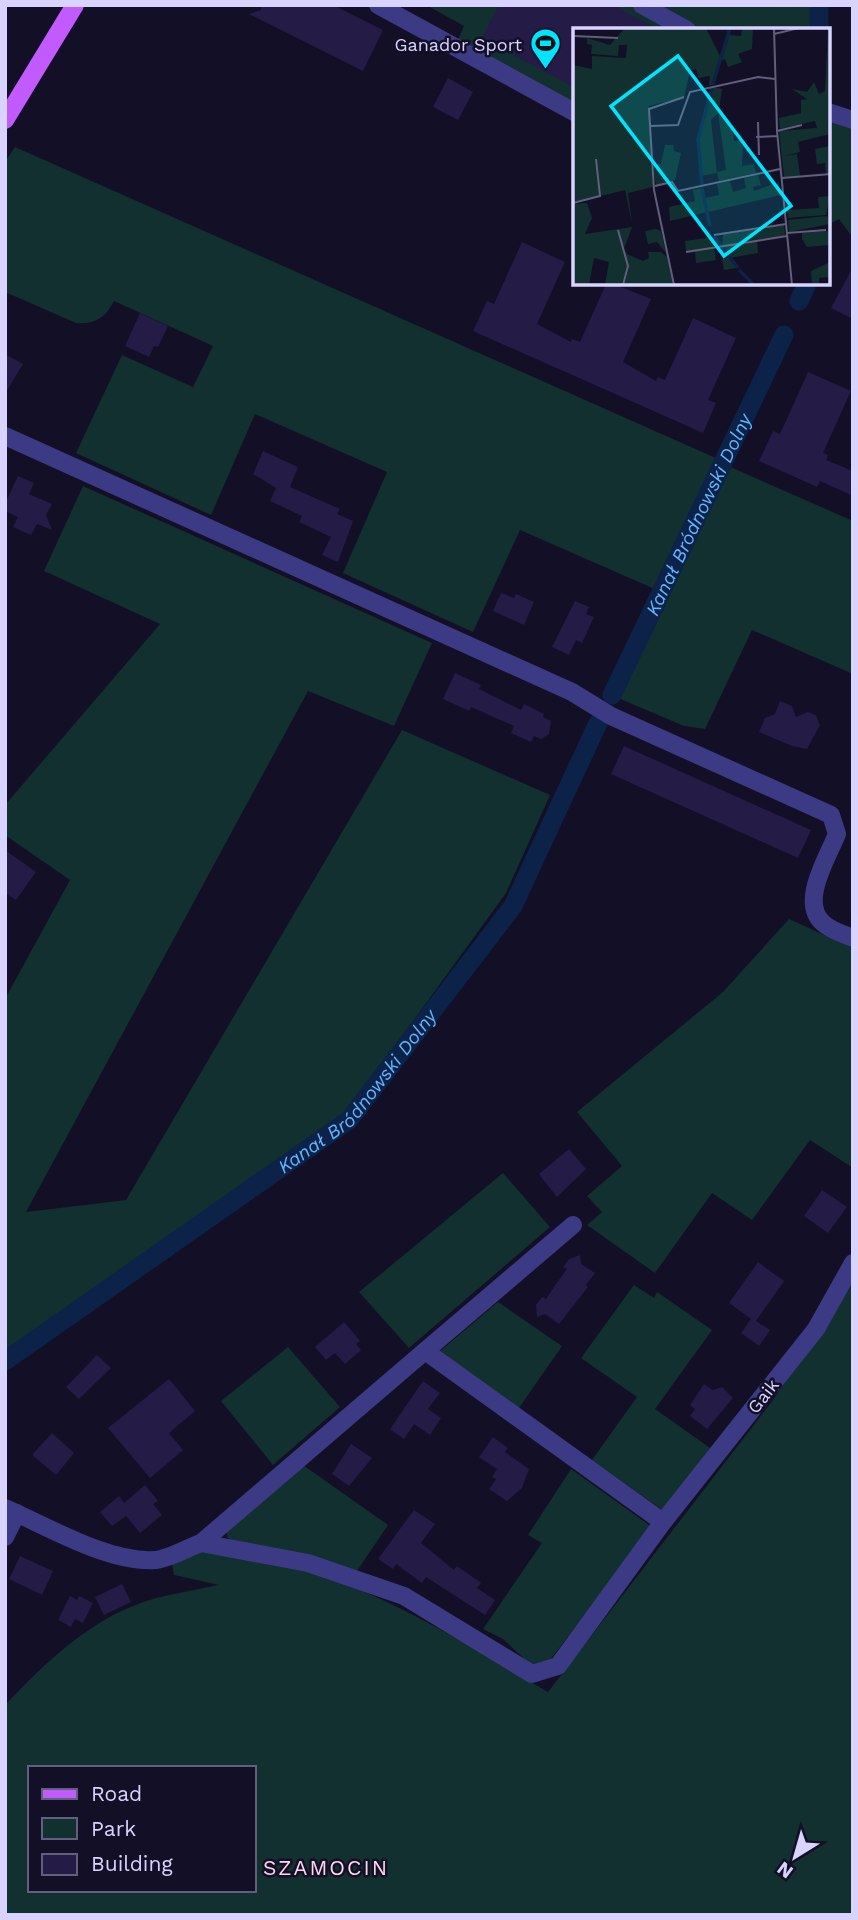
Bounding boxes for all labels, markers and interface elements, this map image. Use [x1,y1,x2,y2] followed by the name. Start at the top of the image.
[528,27,562,71] sports icon: Ganador Sport
[573,28,830,285] inset map
[394,34,522,55] place label: Ganador Sport
[640,409,757,619] water label: Kanał Bródnowski Dolny
[273,1004,442,1178] water label: Kanał Bródnowski Dolny
[743,1374,783,1418] street label: Gaik
[28,1766,256,1892] legend
[91,1781,142,1806] text: Road
[91,1816,136,1841] text: Park
[760,1822,830,1892] north arrow
[91,1851,173,1876] text: Building
[263,1855,389,1880] district label: SZAMOCIN
[773,1857,798,1884] text: N

